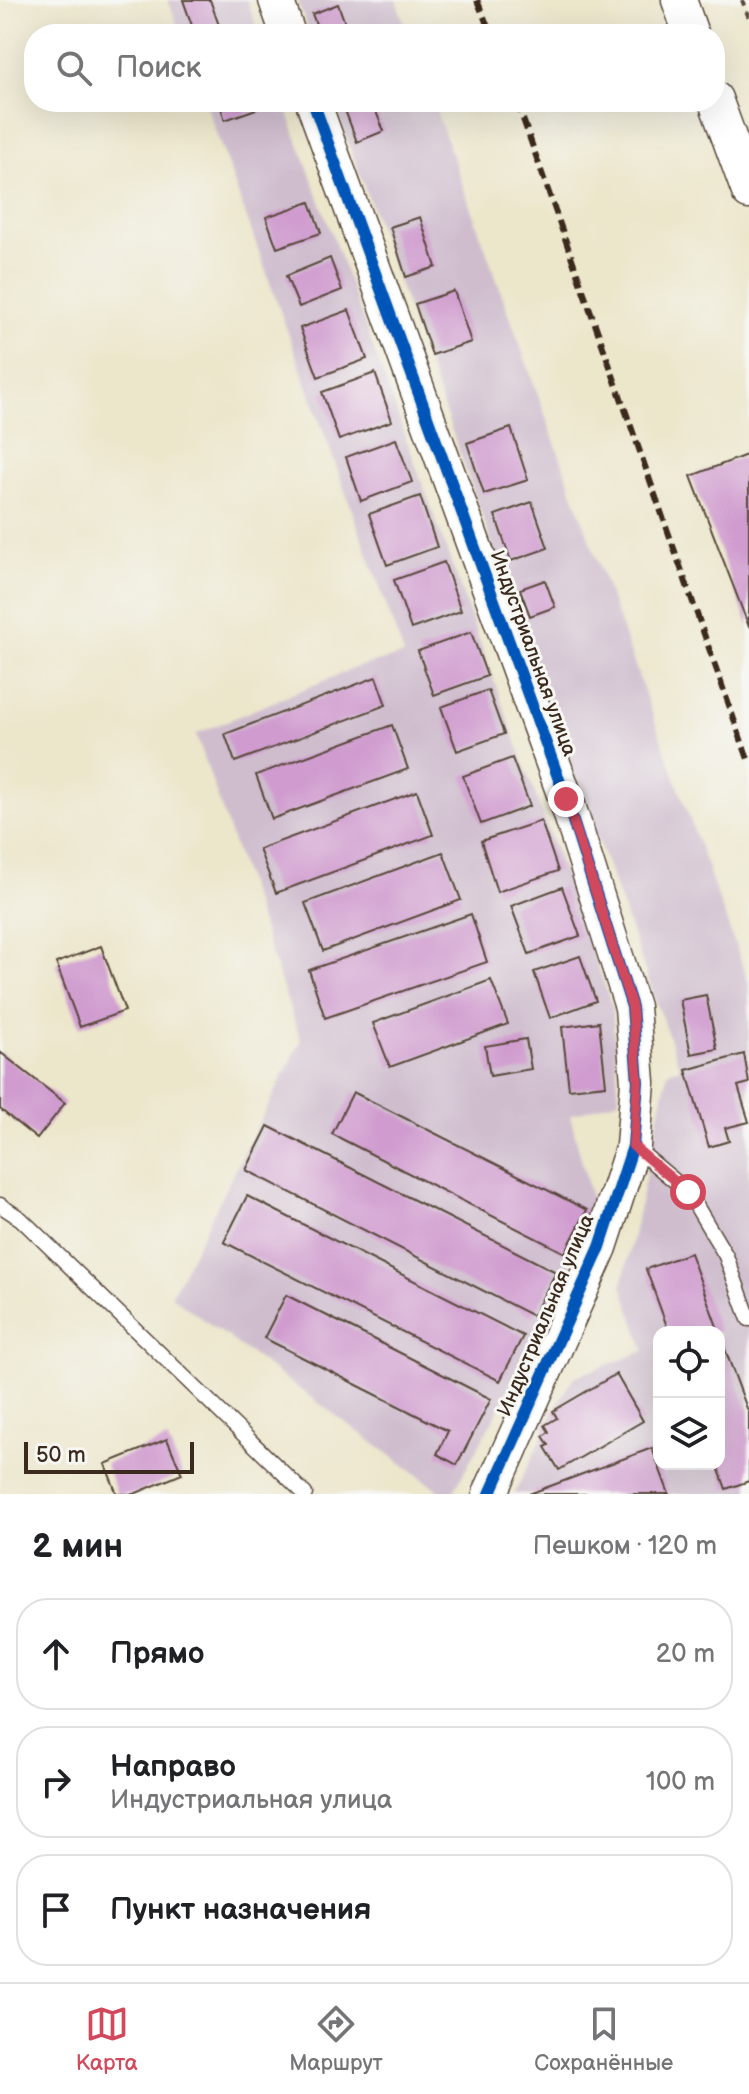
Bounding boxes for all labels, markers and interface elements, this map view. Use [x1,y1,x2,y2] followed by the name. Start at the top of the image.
[24,24,725,112] search box
[52,46,96,90] icon: search
[116,50,202,86] text: Поиск
[485,547,582,760] street label: Индустриальная улица
[548,781,584,817] route end
[670,1174,706,1210] route start
[492,1211,599,1420] street label: Индустриальная улица
[653,1326,725,1470] map controls
[653,1326,725,1398] button: locate
[653,1398,725,1470] button: layers
[24,1438,194,1474] scale bar
[36,1442,86,1469] text: 50 m
[32,1526,123,1567] text: 2 мин
[533,1531,717,1562] text: Пешком · 120 m
[34,1632,78,1676] icon: ahead
[110,1636,204,1672] text: Прямо
[656,1639,715,1670] text: 20 m
[110,1749,236,1785] text: Направо
[34,1760,78,1804] icon: right
[646,1767,715,1798] text: 100 m
[110,1785,392,1816] text: Индустриальная улица
[34,1888,78,1932] icon: arrive
[110,1892,371,1928] text: Пункт назначения
[76,2002,138,2077] tab: Карта
[289,2002,383,2077] tab: Маршрут
[534,2002,673,2077] tab: Сохранённые

